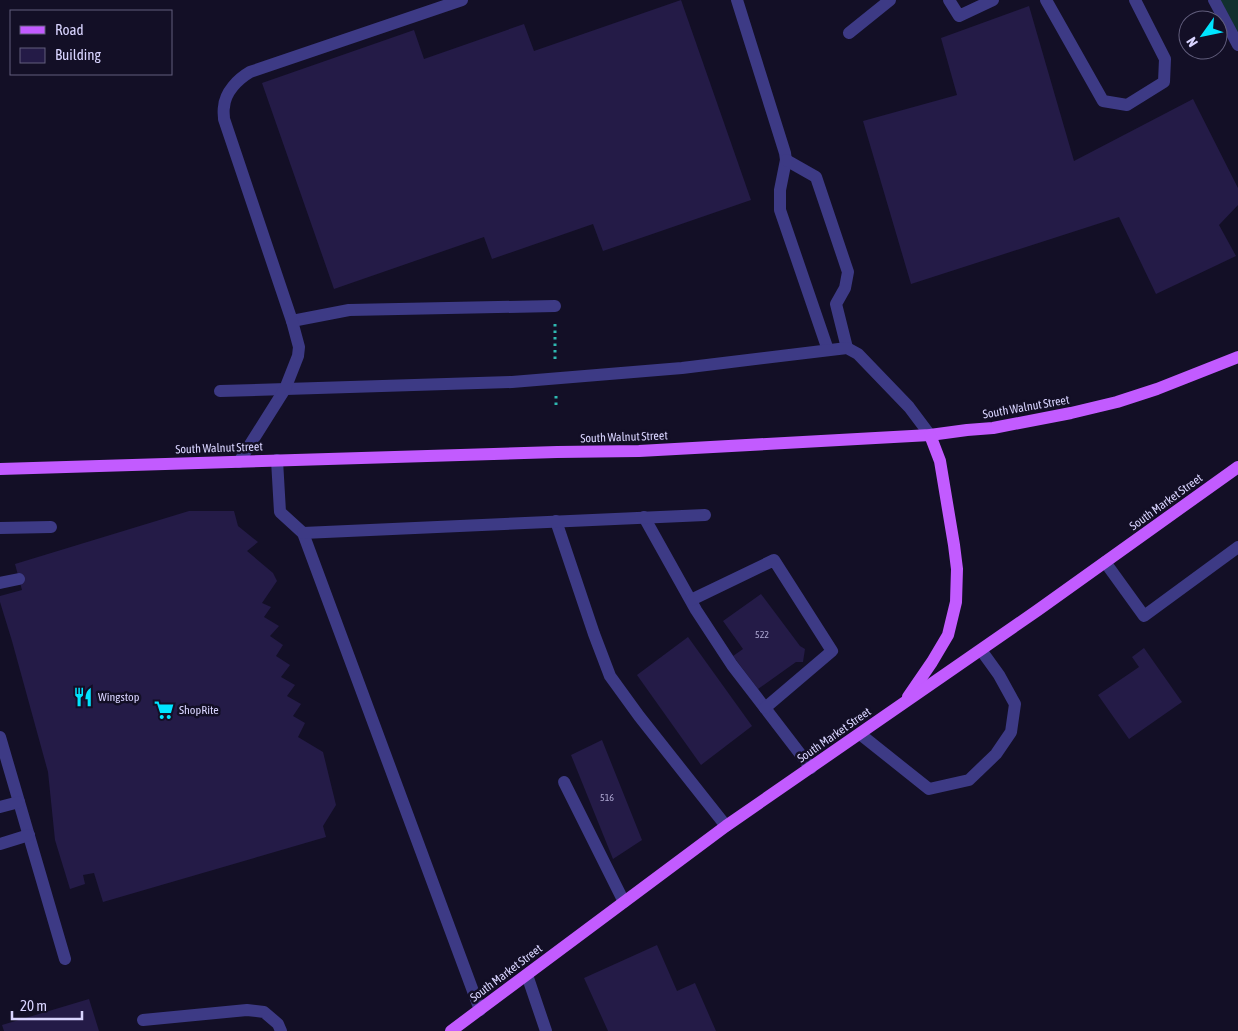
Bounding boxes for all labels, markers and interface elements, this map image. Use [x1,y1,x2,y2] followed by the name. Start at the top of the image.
[10,10,172,75] legend
[1178,10,1228,60] north arrow
[55,21,84,38] text: Road
[1183,34,1201,50] text: N
[55,46,101,63] text: Building
[982,392,1071,421] street label: South Walnut Street
[580,428,669,446] street label: South Walnut Street
[175,439,264,457] street label: South Walnut Street
[1127,471,1206,533] street label: South Market Street
[755,629,769,640] house number: 522
[72,686,94,708] restaurant icon: Wingstop
[98,690,140,704] place label: Wingstop
[153,699,175,721] supermarket icon: ShopRite
[179,703,219,717] place label: ShopRite
[795,704,874,766] street label: South Market Street
[600,792,614,803] house number: 516
[467,941,545,1005] street label: South Market Street
[12,988,82,1020] scale bar
[20,997,47,1014] text: 20 m

